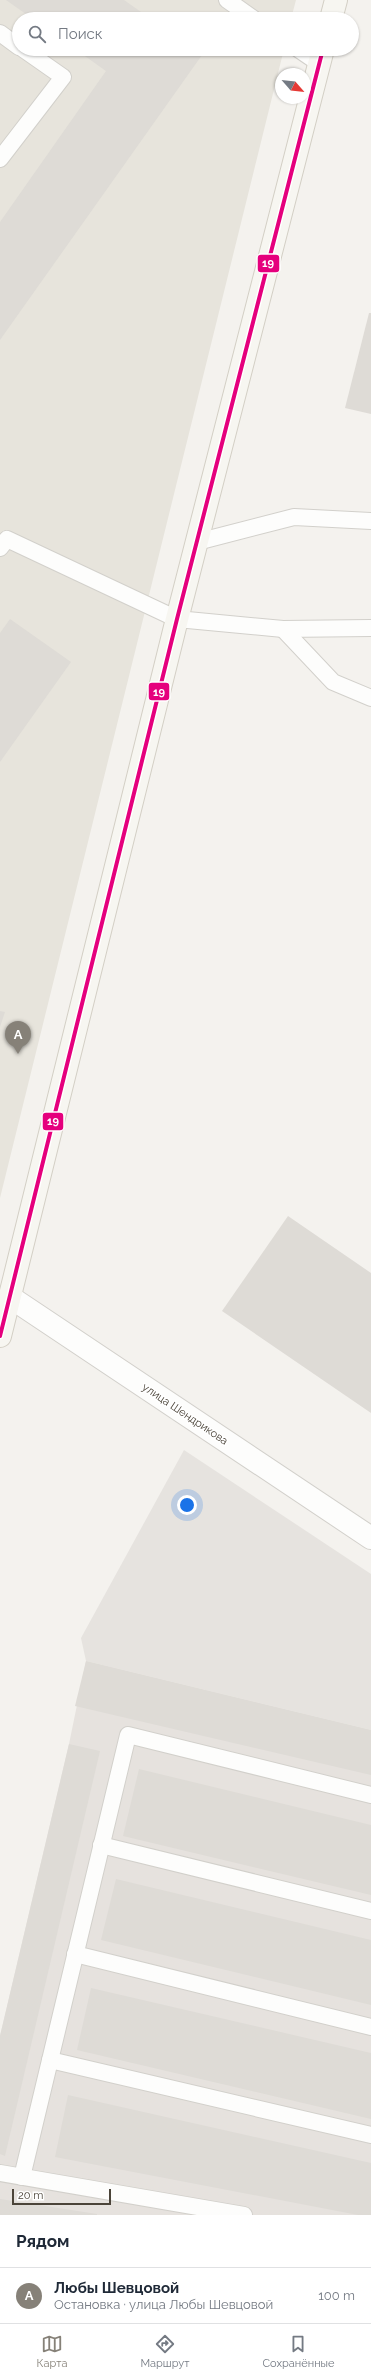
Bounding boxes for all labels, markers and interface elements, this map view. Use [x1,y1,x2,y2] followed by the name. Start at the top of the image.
[12,12,359,56] search box
[26,23,48,45] icon: search
[58,25,103,43] text: Поиск
[275,68,311,104] north arrow
[257,254,280,273] line badge: 19
[262,257,274,270] text: 19
[148,682,170,701] line badge: 19
[153,686,165,699] text: 19
[5,1021,31,1054] pin: A
[42,1112,64,1131] line badge: 19
[47,1115,59,1128] text: 19
[140,1380,230,1448] street label: улица Шендрикова
[177,1495,197,1515] your location
[12,2187,111,2206] scale bar
[18,2189,43,2202] text: 20 m
[16,2231,69,2251] text: Рядом
[54,2279,179,2297] text: Любы Шевцовой
[25,2288,33,2303] text: A
[318,2288,355,2303] text: 100 m
[54,2297,273,2312] text: Остановка · улица Любы Шевцовой
[37,2333,67,2370] tab: Карта
[140,2333,189,2370] tab: Маршрут
[262,2333,334,2370] tab: Сохранённые

